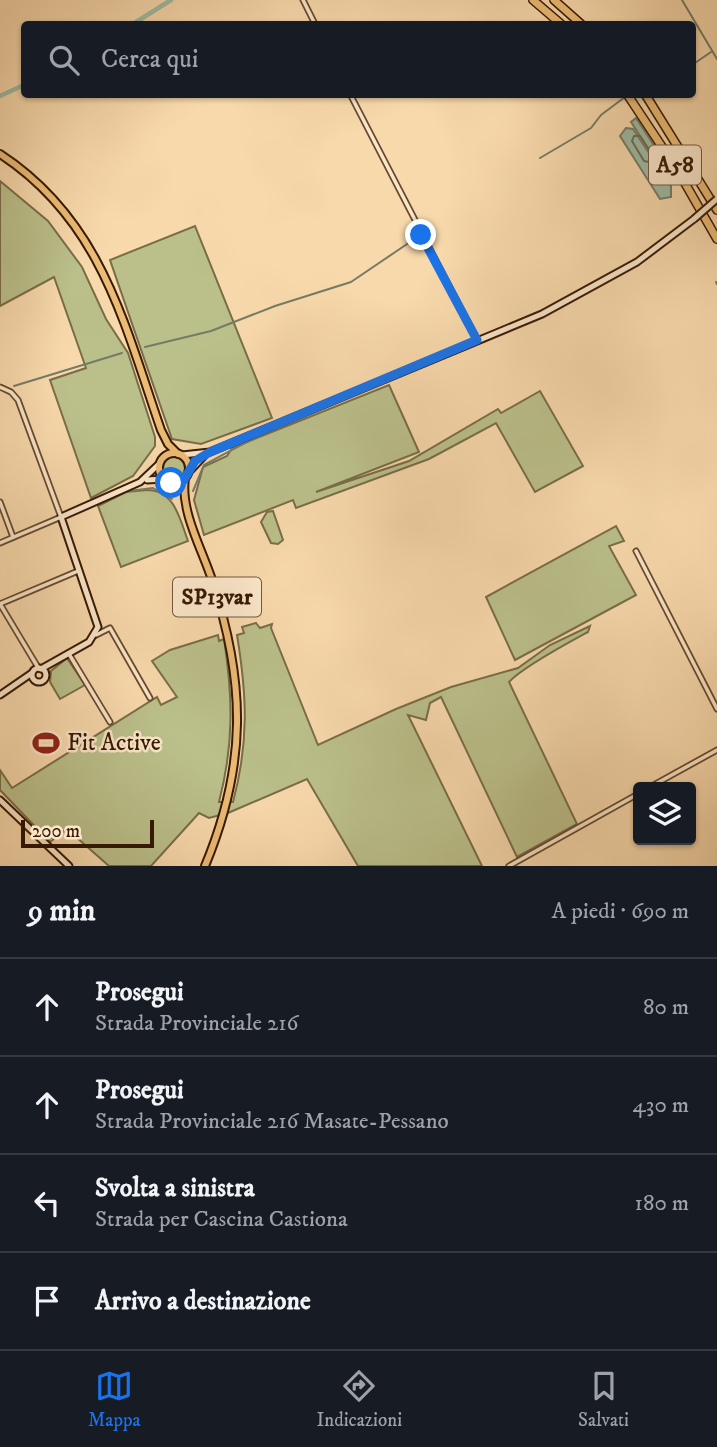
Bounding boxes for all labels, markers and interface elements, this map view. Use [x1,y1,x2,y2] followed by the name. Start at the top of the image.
[21,21,696,98] search box
[45,41,83,79] icon: search
[101,43,199,76] text: Cerca qui
[649,146,701,184] road number: A58
[405,219,436,250] route end
[155,467,186,498] route start
[173,578,261,617] road number: SP13var
[31,728,61,758] sports icon: Fit Active
[67,728,161,758] place label: Fit Active
[633,782,696,845] map controls
[633,782,696,845] button: layers
[21,817,154,849] scale bar
[32,820,80,843] text: 200 m
[28,893,95,930] text: 9 min
[552,897,689,926] text: A piedi · 690 m
[95,976,184,1009] text: Prosegui
[28,988,66,1026] icon: ahead
[643,993,689,1022] text: 80 m
[95,1009,299,1038] text: Strada Provinciale 216
[95,1074,184,1107] text: Prosegui
[28,1086,66,1124] icon: ahead
[633,1091,689,1120] text: 430 m
[95,1107,449,1136] text: Strada Provinciale 216 Masate-Pessano
[95,1172,255,1205] text: Svolta a sinistra
[28,1184,66,1222] icon: left
[634,1189,689,1218] text: 180 m
[95,1205,348,1234] text: Strada per Cascina Castiona
[28,1282,66,1320] icon: arrive
[95,1285,311,1318] text: Arrivo a destinazione
[88,1367,141,1432] tab: Mappa
[317,1367,402,1432] tab: Indicazioni
[578,1367,629,1432] tab: Salvati

